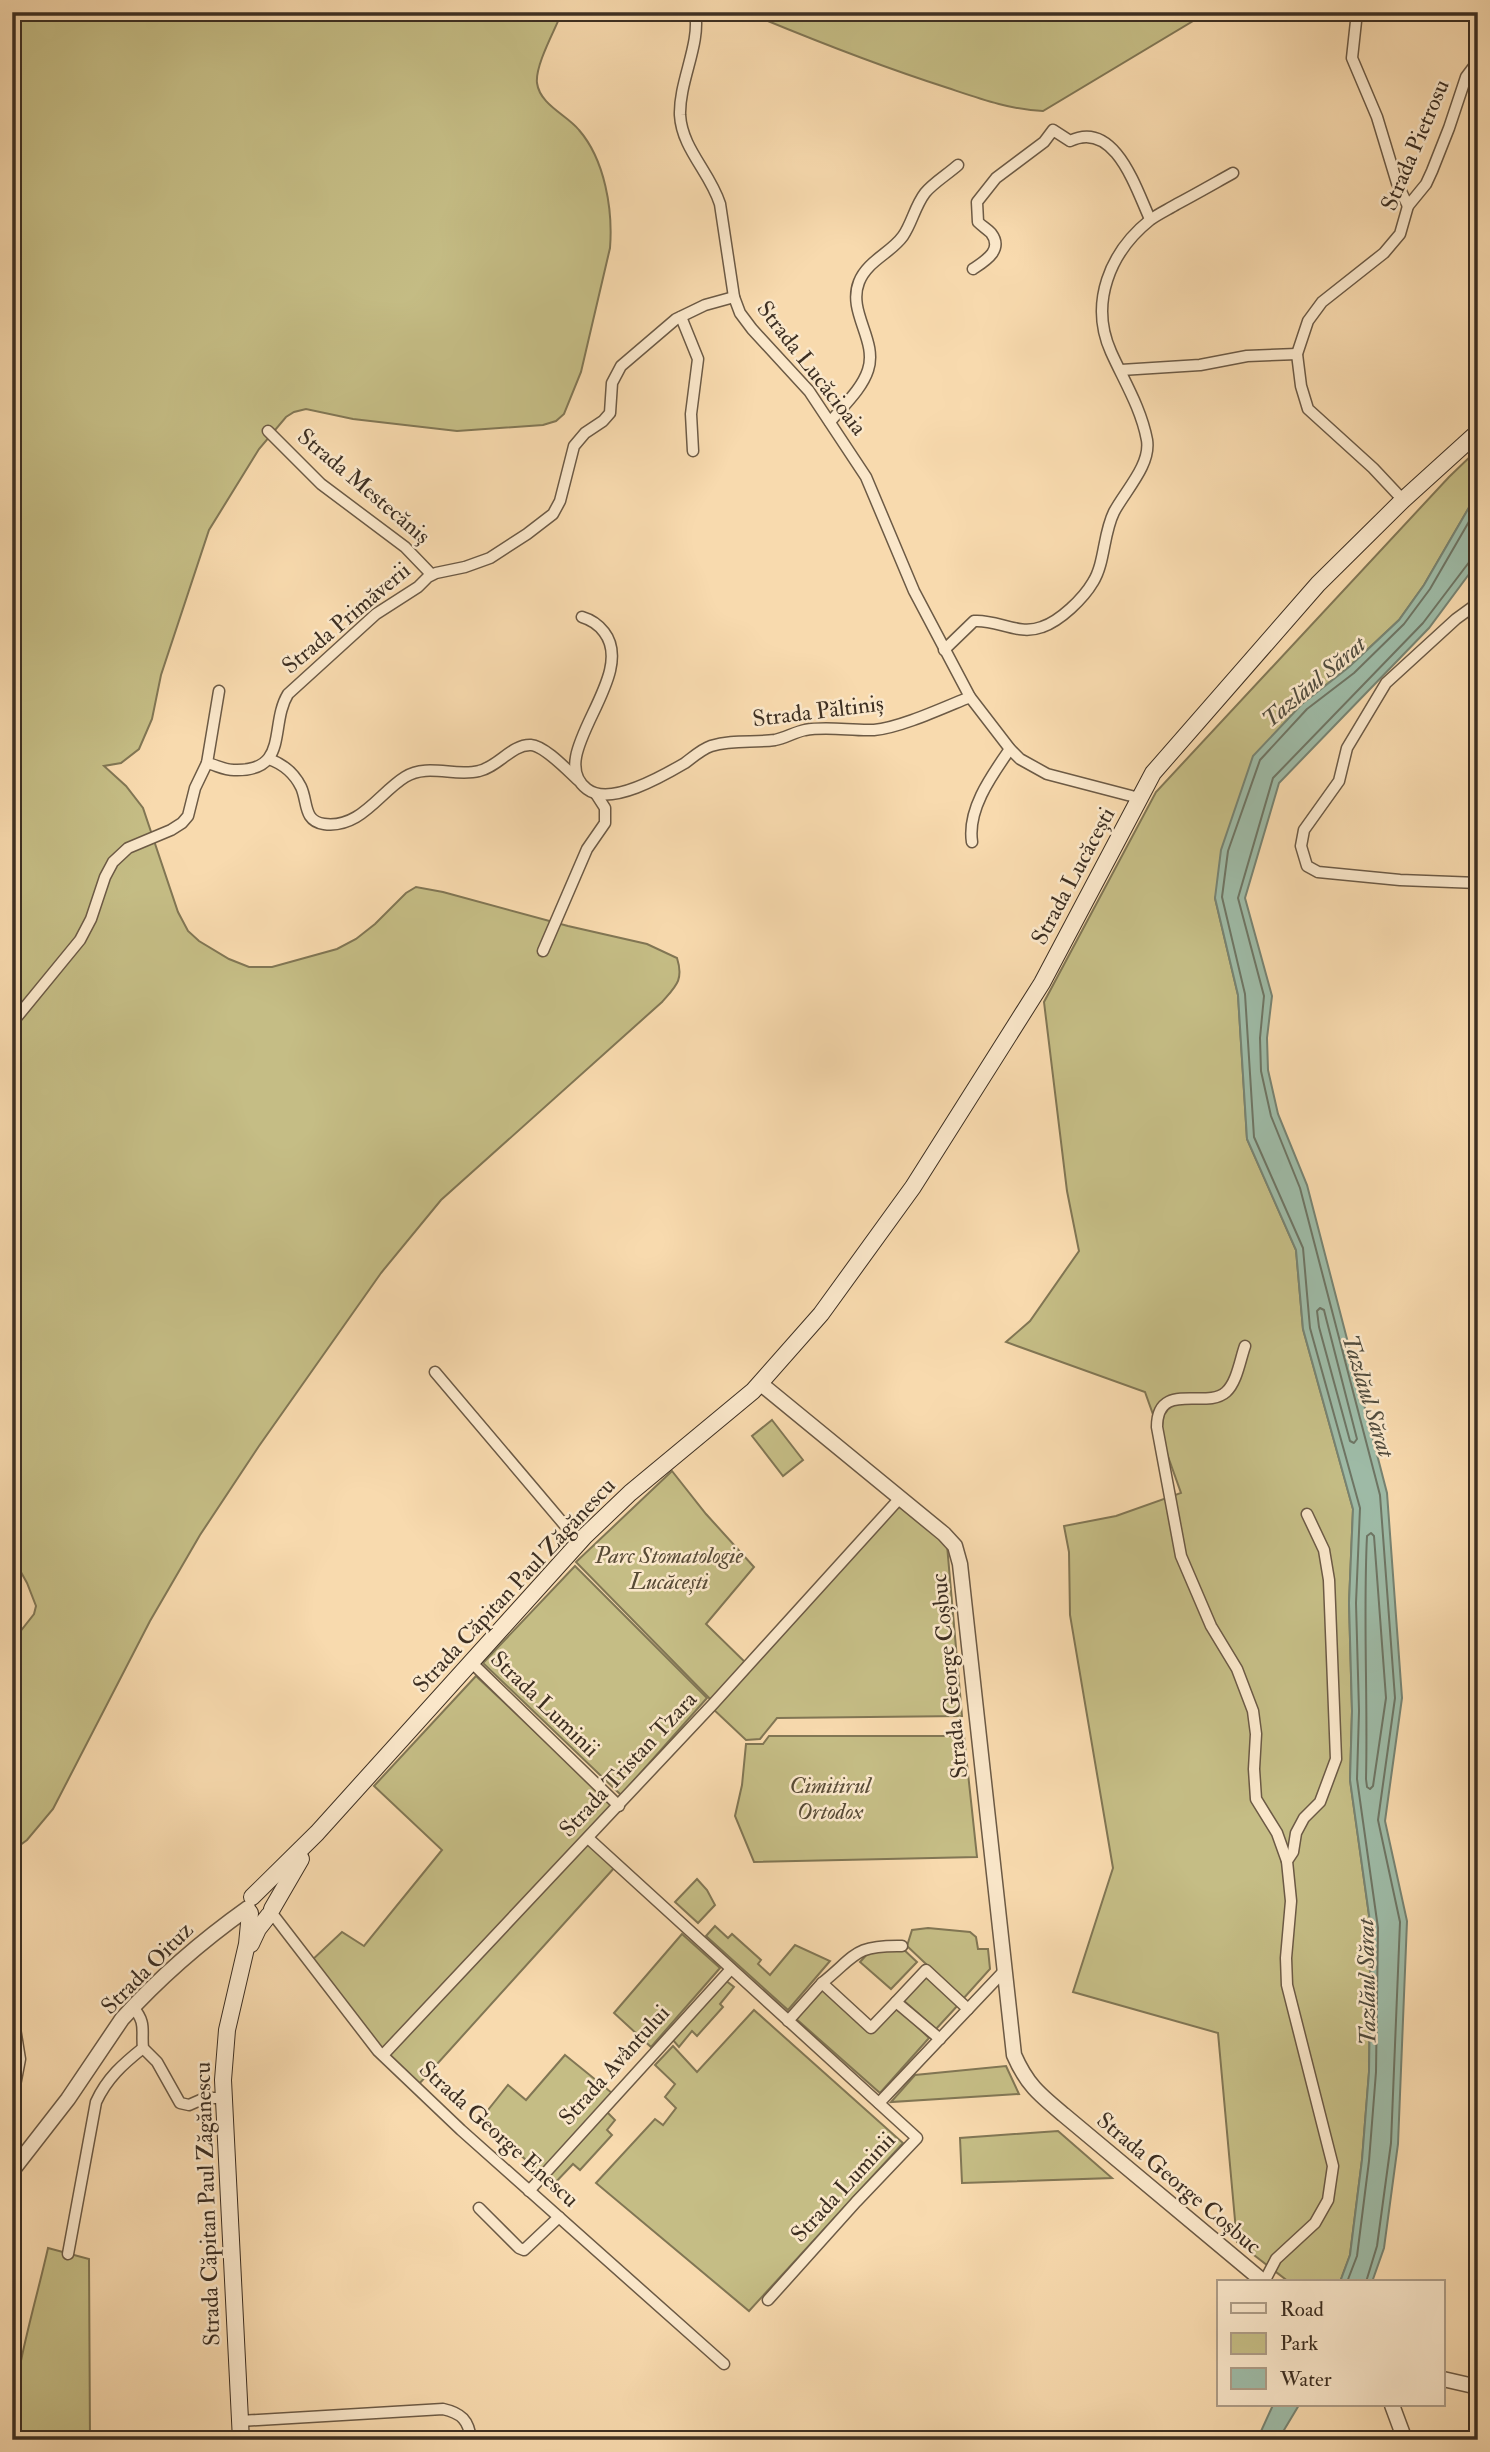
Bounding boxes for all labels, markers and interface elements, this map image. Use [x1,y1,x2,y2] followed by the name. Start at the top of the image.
[1374,75,1456,215] street label: Strada Pietrosu
[751,295,874,441] street label: Strada Lucăcioaia
[292,422,437,550] street label: Strada Mestecăniș
[276,556,416,680] street label: Strada Primăverii
[1255,629,1373,735] water label: Tazlăul Sărat
[751,689,885,733] street label: Strada Păltiniș
[1025,802,1121,950] street label: Strada Lucăcești
[1335,1331,1402,1462] water label: Tazlăul Sărat
[406,1471,622,1700] street label: Strada Căpitan Paul Zăgănescu
[594,1541,744,1596] park label: Parc Stomatologie Lucăcești
[924,1572,974,1780] street label: Strada George Coșbuc
[484,1645,606,1763] street label: Strada Luminii
[553,1685,703,1843] street label: Strada Tristan Tzara
[789,1771,872,1826] park label: Cimitirul Ortodox
[95,1916,199,2020] street label: Strada Oituz
[1350,1917,1384,2046] water label: Tazlăul Sărat
[552,1999,676,2131] street label: Strada Avântului
[413,2055,585,2214] street label: Strada George Enescu
[188,2061,227,2347] street label: Strada Căpitan Paul Zăgănescu
[1091,2106,1267,2260] street label: Strada George Coșbuc
[784,2126,902,2248] street label: Strada Luminii
[1217,2280,1444,2406] legend
[1280,2296,1325,2323] text: Road
[1280,2330,1318,2357] text: Park
[1279,2366,1332,2393] text: Water

